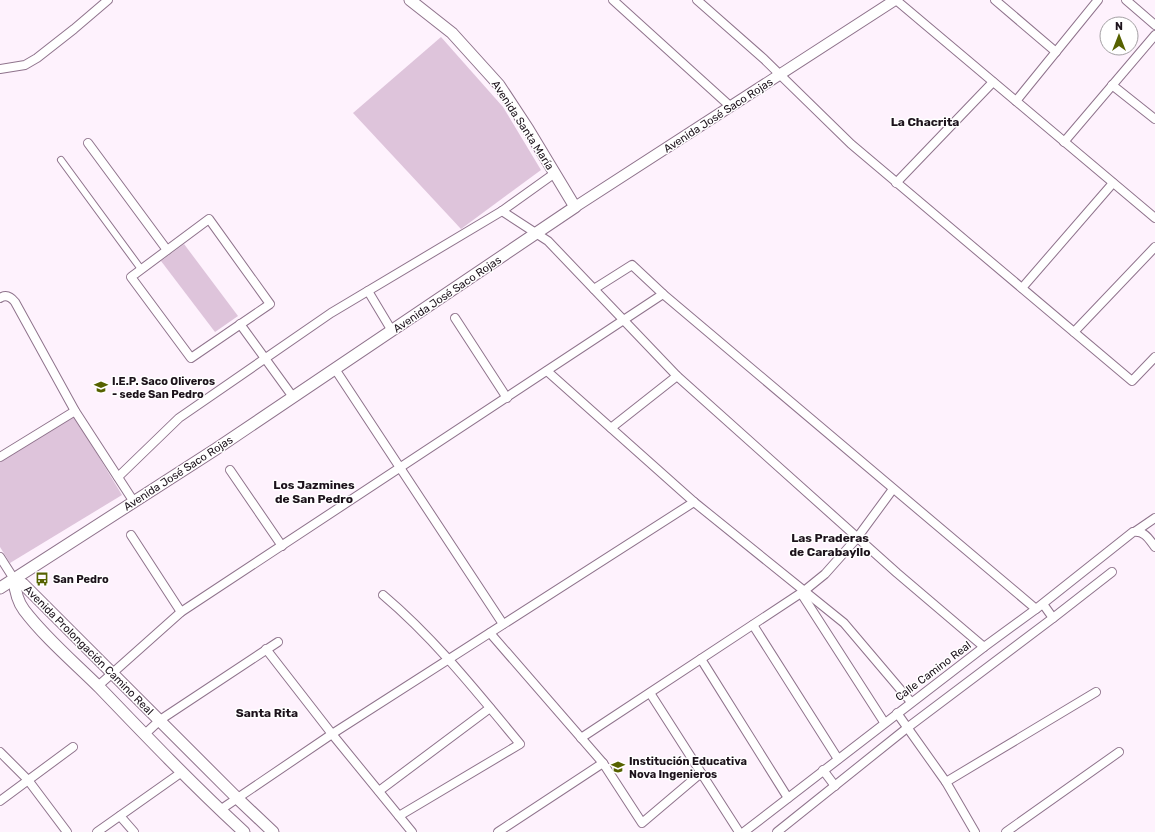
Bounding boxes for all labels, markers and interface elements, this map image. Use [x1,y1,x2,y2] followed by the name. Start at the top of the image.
[1099,16,1139,56] north arrow
[1115,20,1123,33] text: N
[661,75,776,156] street label: Avenida José Saco Rojas
[489,78,556,172] street label: Avenida Santa María
[891,115,959,129] district label: La Chacrita
[391,253,504,335] street label: Avenida José Saco Rojas
[112,375,215,401] place label: I.E.P. Saco Oliveros - sede San Pedro
[93,379,109,395] school or university icon: I.E.P. Saco Oliveros - sede San Pedro
[121,433,236,514] street label: Avenida José Saco Rojas
[273,478,355,506] district label: Los Jazmines de San Pedro
[790,531,871,559] district label: Las Praderas de Carabayllo
[34,571,50,587] bus stop icon: San Pedro
[53,573,109,586] place label: San Pedro
[21,583,156,718] street label: Avenida Prolongación Camino Real
[893,639,974,704] street label: Calle Camino Real
[236,706,298,720] district label: Santa Rita
[629,755,747,781] place label: Institución Educativa Nova Ingenieros
[610,759,626,775] school or university icon: Institución Educativa Nova Ingenieros

